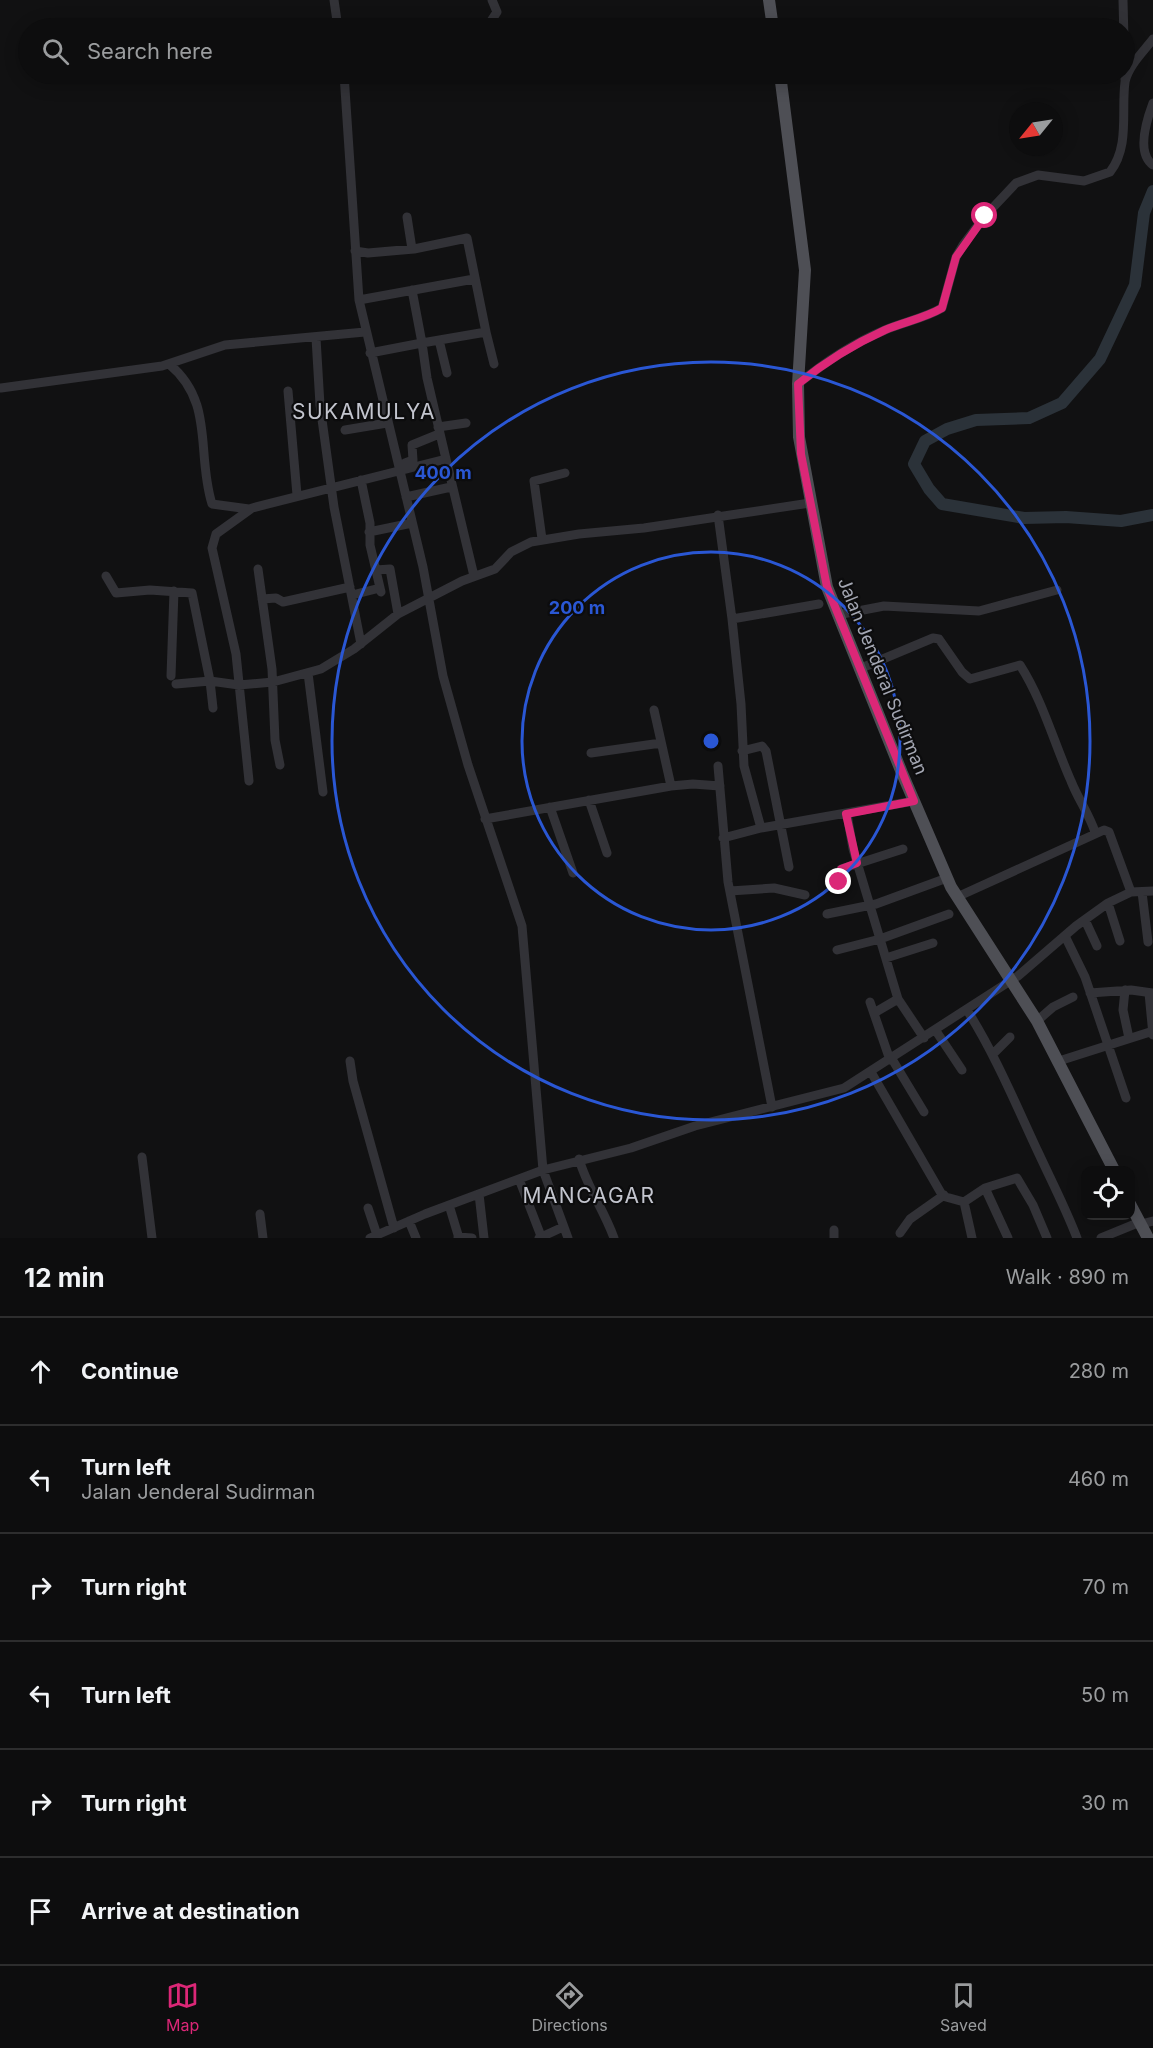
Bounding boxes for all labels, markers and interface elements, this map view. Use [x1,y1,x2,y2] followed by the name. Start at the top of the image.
[18,18,1135,84] search box
[39,35,72,68] icon: search
[87,38,213,64] text: Search here
[1009,102,1063,156] north arrow
[971,202,997,228] route start
[292,399,436,424] district label: SUKAMULYA
[414,462,472,483] text: 400 m
[834,574,932,778] street label: Jalan Jenderal Sudirman
[549,597,605,618] text: 200 m
[701,731,721,751] centre of rings
[825,868,851,894] route end
[1081,1166,1135,1220] map controls
[1081,1166,1135,1220] button: locate
[522,1183,656,1208] district label: MANCAGAR
[24,1262,105,1293] text: 12 min
[1006,1265,1129,1289] text: Walk · 890 m
[24,1355,57,1388] icon: ahead
[81,1358,179,1384] text: Continue
[1069,1359,1129,1383] text: 280 m
[81,1454,171,1480] text: Turn left
[24,1463,57,1496] icon: left
[1068,1467,1129,1491] text: 460 m
[81,1480,315,1504] text: Jalan Jenderal Sudirman
[24,1571,57,1604] icon: right
[81,1574,187,1600] text: Turn right
[1082,1575,1129,1599] text: 70 m
[24,1679,57,1712] icon: left
[81,1682,171,1708] text: Turn left
[1081,1683,1129,1707] text: 50 m
[24,1787,57,1820] icon: right
[81,1790,187,1816] text: Turn right
[1081,1791,1129,1815] text: 30 m
[24,1895,57,1928] icon: arrive
[81,1898,300,1924] text: Arrive at destination
[166,1979,199,2035] tab: Map
[532,1979,608,2035] tab: Directions
[940,1979,987,2035] tab: Saved

